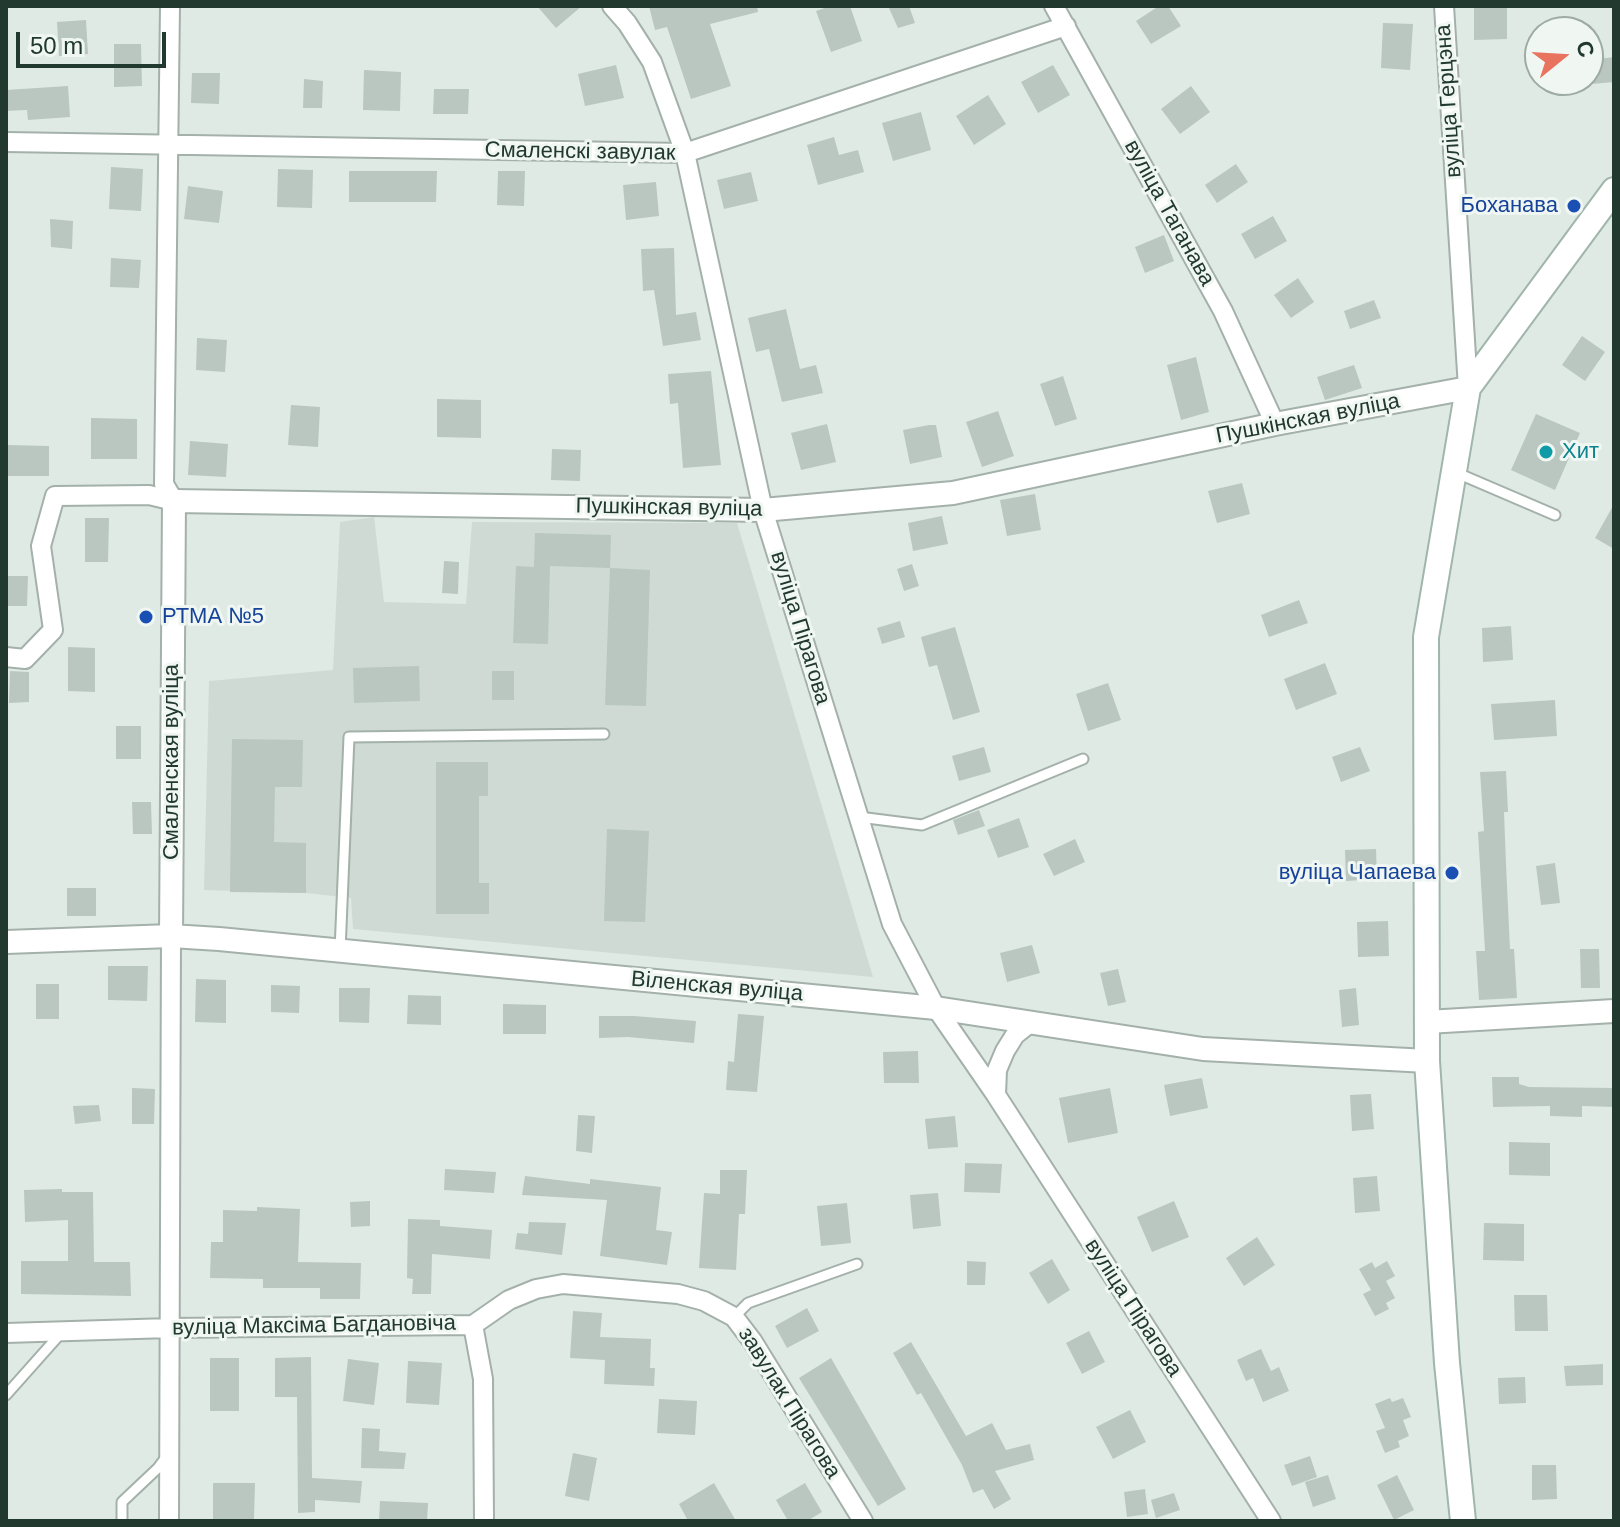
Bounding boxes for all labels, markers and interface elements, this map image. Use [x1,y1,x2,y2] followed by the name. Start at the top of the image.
[20,16,170,66] scale bar
[1524,16,1604,96] north arrow
[1430,24,1468,178] street label: вуліца Герцэна
[30,32,83,59] text: 50 m
[1571,38,1600,60] text: С
[1118,135,1220,291] street label: вуліца Таганава
[484,137,676,167] street label: Смаленскі завулак
[1461,193,1558,219] place label: Боханава
[1565,197,1583,215] marker: Боханава
[1214,388,1402,450] street label: Пушкінская вуліца
[1562,439,1599,465] place label: Хит
[1537,443,1555,461] marker: Хит
[575,493,763,523] street label: Пушкінская вуліца
[764,548,836,708] street label: вуліца Пірагова
[162,604,264,630] place label: РТМА №5
[137,608,155,626] marker: РТМА №5
[159,664,185,860] street label: Смаленская вуліца
[1279,860,1436,886] place label: вуліца Чапаева
[1443,864,1461,882] marker: вуліца Чапаева
[630,966,804,1008] street label: Віленская вуліца
[1079,1234,1187,1382] street label: вуліца Пірагова
[172,1310,456,1342] street label: вуліца Максіма Багдановіча
[732,1322,846,1484] street label: завулак Пірагова

